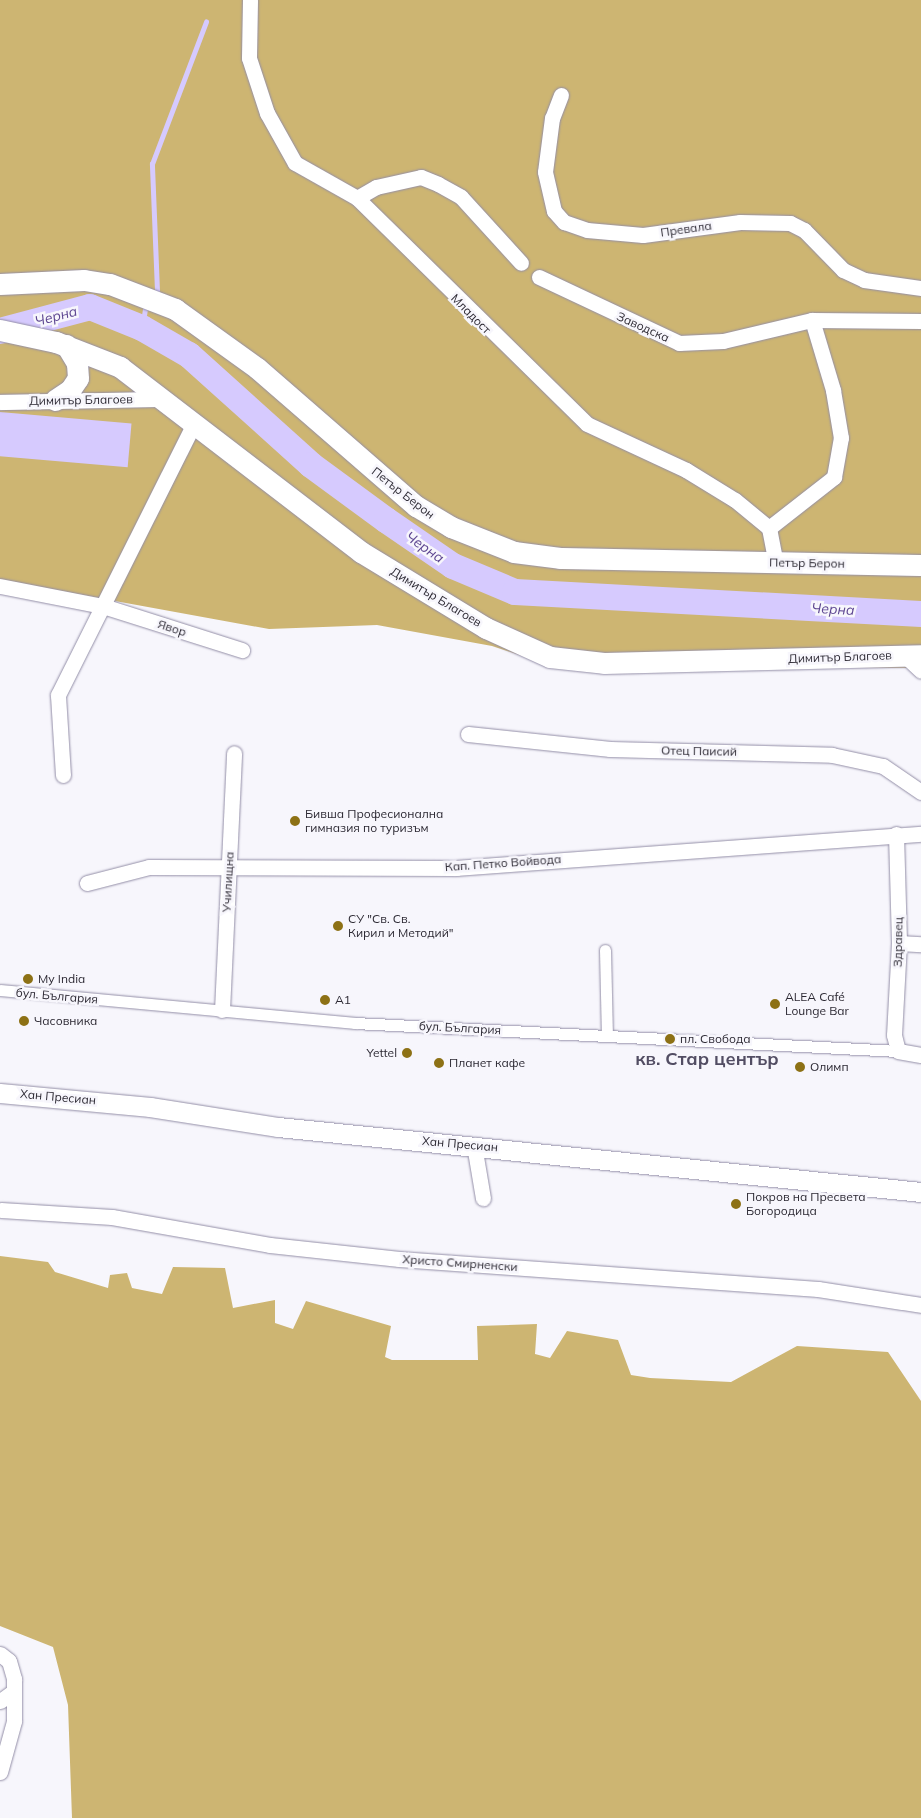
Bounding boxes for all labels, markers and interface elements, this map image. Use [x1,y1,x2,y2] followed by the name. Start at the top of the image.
[659,218,713,240] street label: Превала
[448,291,494,337] street label: Младост
[33,302,79,330] water label: Черна
[615,309,671,345] street label: Заводска
[29,392,133,408] street label: Димитър Благоев
[369,464,437,522] street label: Петър Берон
[403,528,447,566] water label: Черна
[769,555,845,571] street label: Петър Берон
[388,564,484,630] street label: Димитър Благоев
[811,599,855,619] water label: Черна
[156,617,188,639] street label: Явор
[788,648,892,666] street label: Димитър Благоев
[661,743,737,759] street label: Отец Паисий
[305,807,443,835] place label: Бивша Професионална гимназия по туризъм
[289,815,301,827] marker: Бивша Професионална гимназия по туризъм
[219,851,237,913] street label: Училищна
[444,852,562,874] street label: Кап. Петко Войвода
[348,912,454,940] place label: СУ "Св. Св. Кирил и Методий"
[890,917,906,967] street label: Здравец
[332,920,344,932] marker: СУ "Св. Св. Кирил и Методий"
[38,972,85,986] place label: My India
[22,973,34,985] marker: My India
[15,985,99,1007] street label: бул. България
[785,990,849,1018] place label: ALEA Café Lounge Bar
[335,993,351,1007] place label: A1
[319,994,331,1006] marker: A1
[769,998,781,1010] marker: ALEA Café Lounge Bar
[34,1014,97,1028] place label: Часовника
[18,1015,30,1027] marker: Часовника
[418,1019,502,1037] street label: бул. България
[680,1032,750,1046] place label: пл. Свобода
[664,1033,676,1045] marker: пл. Свобода
[367,1046,397,1060] place label: Yettel
[401,1047,413,1059] marker: Yettel
[635,1048,779,1070] district label: кв. Стар център
[449,1056,525,1070] place label: Планет кафе
[433,1057,445,1069] marker: Планет кафе
[810,1060,849,1074] place label: Олимп
[794,1061,806,1073] marker: Олимп
[19,1087,97,1107] street label: Хан Пресиан
[421,1134,499,1154] street label: Хан Пресиан
[746,1190,866,1218] place label: Покров на Пресвета Богородица
[730,1198,742,1210] marker: Покров на Пресвета Богородица
[402,1252,518,1274] street label: Христо Смирненски

